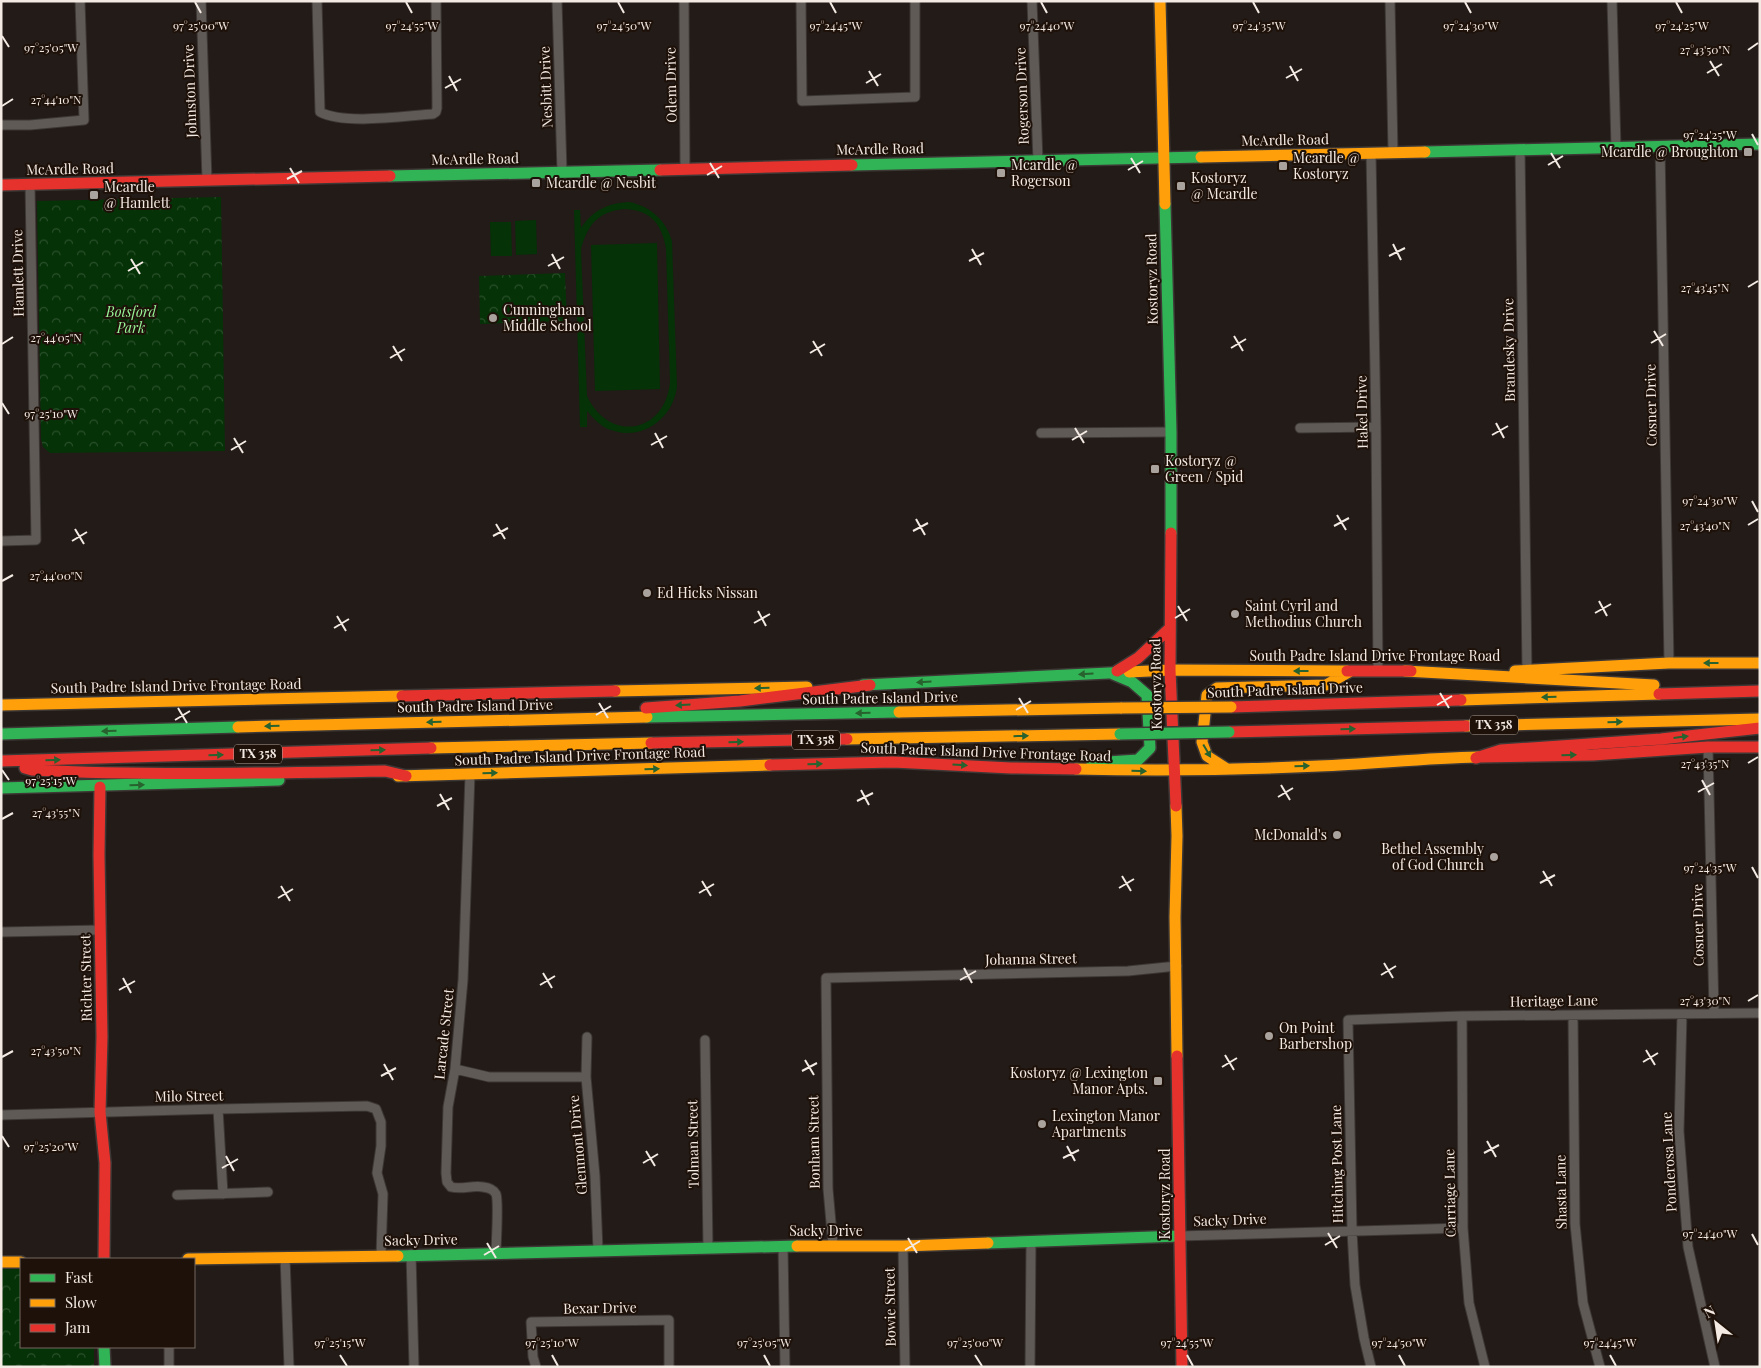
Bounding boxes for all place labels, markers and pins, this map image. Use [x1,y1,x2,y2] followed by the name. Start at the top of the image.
[1601,142,1739,161] place label: Mcardle @ Broughton
[1742,146,1754,158] marker: Mcardle @ Broughton
[1293,148,1360,183] place label: Mcardle @ Kostoryz
[1011,155,1078,190] place label: Mcardle @ Rogerson
[1277,160,1289,172] marker: Mcardle @ Kostoryz
[995,167,1007,179] marker: Mcardle @ Rogerson
[1191,168,1258,203] place label: Kostoryz @ Mcardle
[546,173,657,192] place label: Mcardle @ Nesbit
[104,177,171,212] place label: Mcardle @ Hamlett
[530,177,542,189] marker: Mcardle @ Nesbit
[1175,180,1187,192] marker: Kostoryz @ Mcardle
[88,189,100,201] marker: Mcardle @ Hamlett
[503,300,592,335] place label: Cunningham Middle School
[487,312,499,324] marker: Cunningham Middle School
[1165,451,1243,486] place label: Kostoryz @ Green / Spid
[1149,463,1161,475] marker: Kostoryz @ Green / Spid
[657,583,758,602] place label: Ed Hicks Nissan
[641,587,653,599] marker: Ed Hicks Nissan
[1245,596,1363,631] place label: Saint Cyril and Methodius Church
[1229,608,1241,620] marker: Saint Cyril and Methodius Church
[1254,825,1327,844] place label: McDonald's
[1331,829,1343,841] marker: McDonald's
[1381,839,1485,874] place label: Bethel Assembly of God Church
[1488,851,1500,863] marker: Bethel Assembly of God Church
[1279,1018,1352,1053] place label: On Point Barbershop
[1263,1030,1275,1042] marker: On Point Barbershop
[1010,1063,1149,1098] place label: Kostoryz @ Lexington Manor Apts.
[1152,1075,1164,1087] marker: Kostoryz @ Lexington Manor Apts.
[1051,1106,1161,1141] place label: Lexington Manor Apartments
[1036,1118,1048,1130] marker: Lexington Manor Apartments

